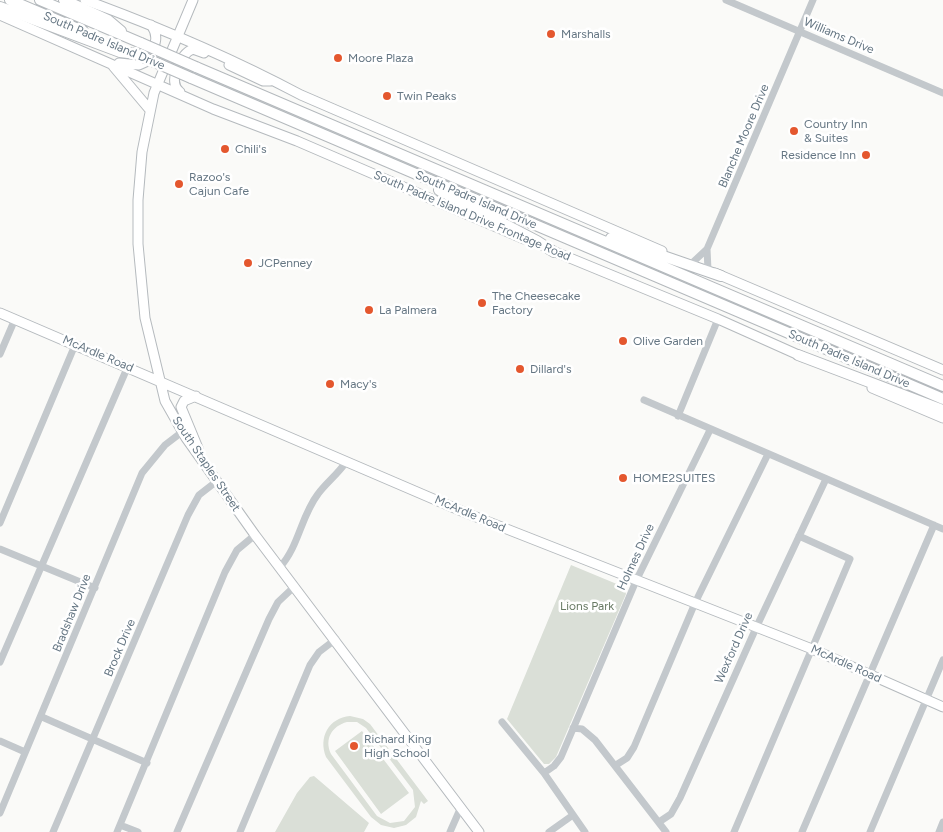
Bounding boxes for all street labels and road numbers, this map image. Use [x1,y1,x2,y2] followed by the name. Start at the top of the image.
[41,9,167,73] street label: South Padre Island Drive
[802,15,876,57] street label: Williams Drive
[716,82,772,190] street label: Blanche Moore Drive
[371,168,573,264] street label: South Padre Island Drive Frontage Road
[413,168,539,232] street label: South Padre Island Drive
[786,327,912,391] street label: South Padre Island Drive
[60,333,136,375] street label: McArdle Road
[169,414,243,514] street label: South Staples Street
[432,493,508,535] street label: McArdle Road
[614,521,658,593] street label: Holmes Drive
[50,572,94,654] street label: Bradshaw Drive
[712,610,756,686] street label: Wexford Drive
[101,617,139,679] street label: Brock Drive
[809,642,883,686] street label: McArdle Road

